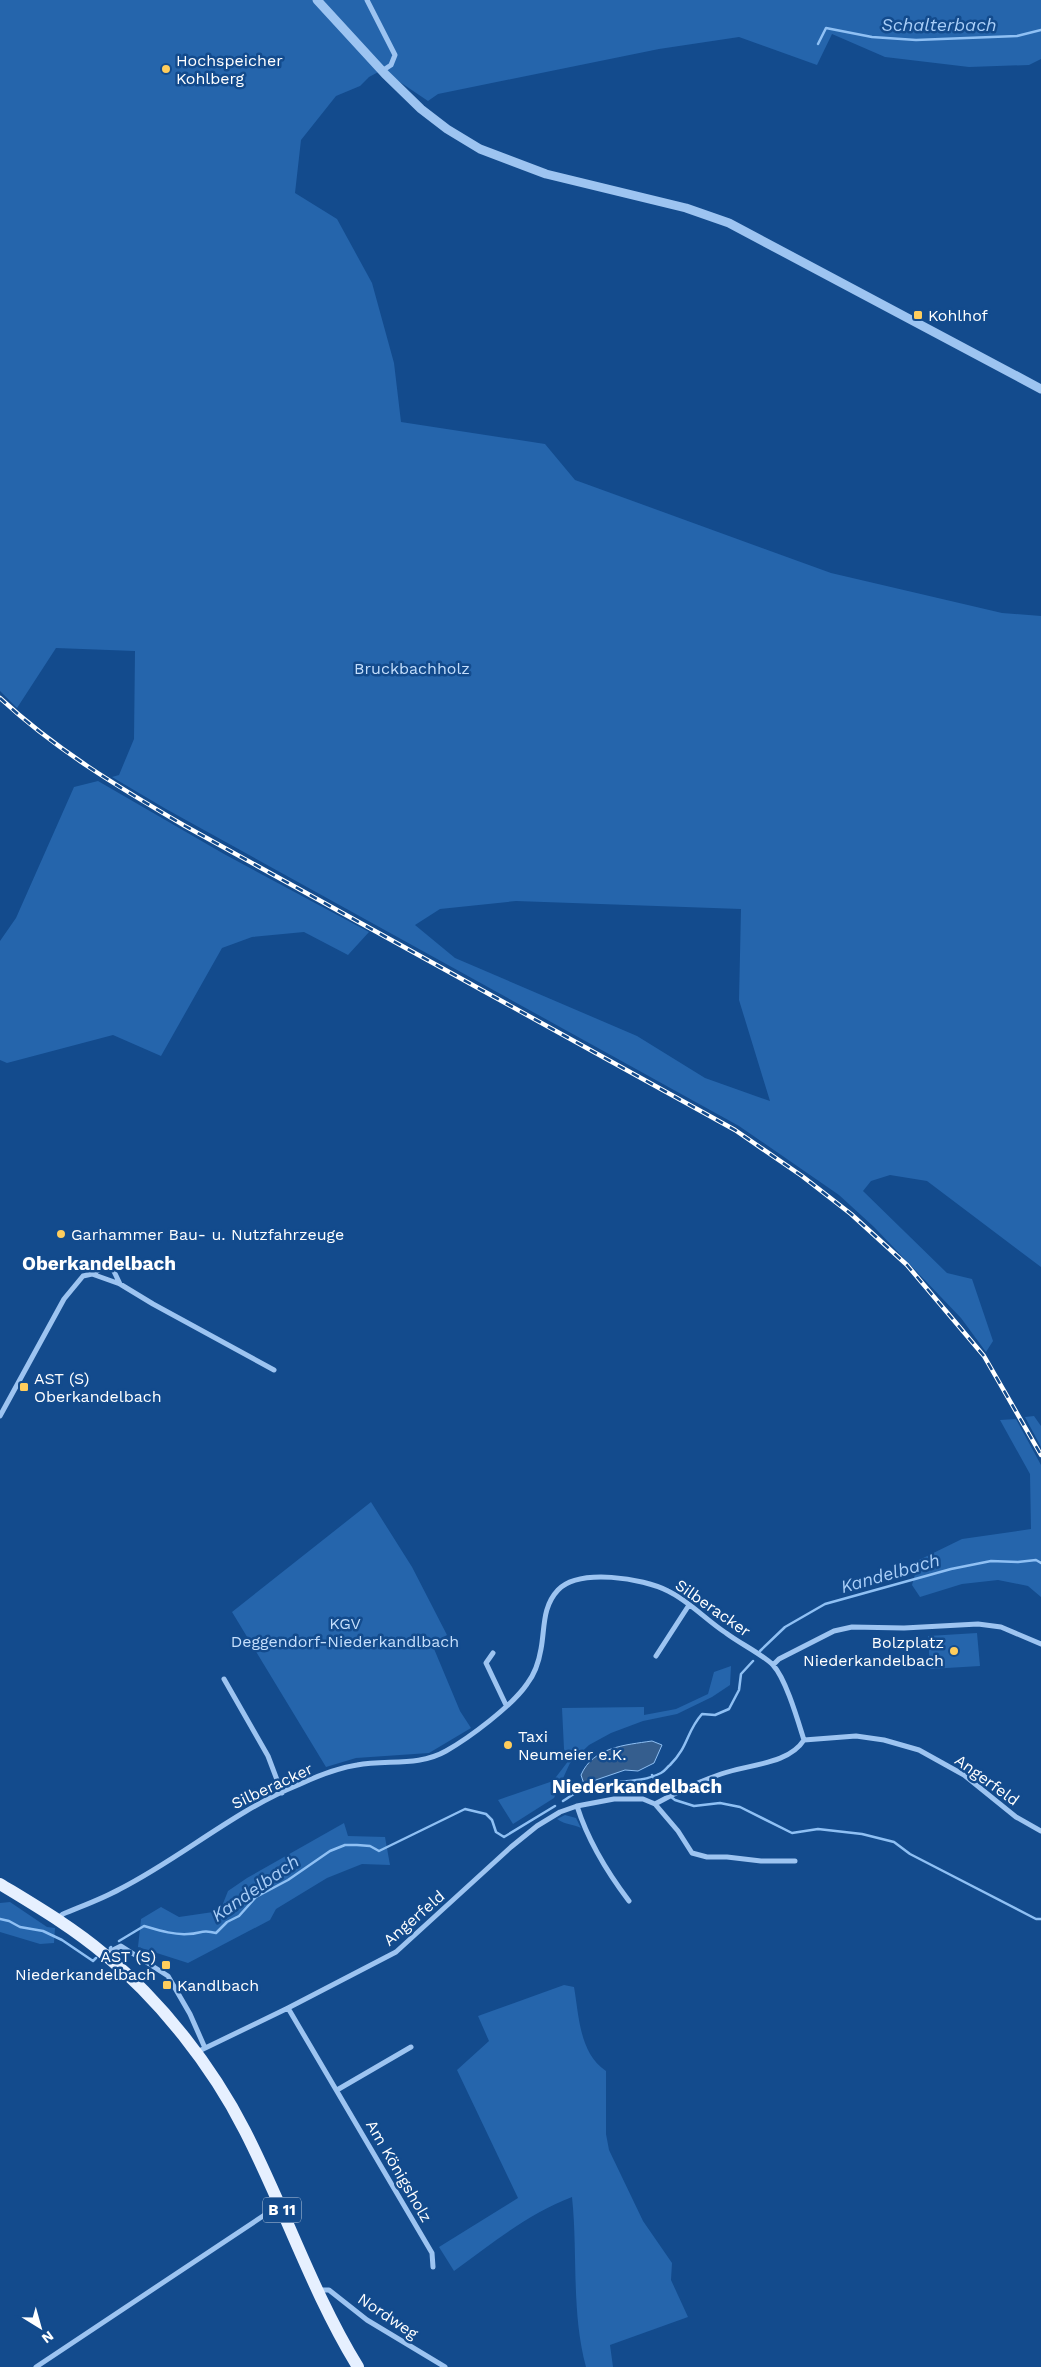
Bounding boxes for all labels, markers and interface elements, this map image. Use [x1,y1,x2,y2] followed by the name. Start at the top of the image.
[881,14,997,35] water label: Schalterbach
[176,51,283,88] place label: Hochspeicher Kohlberg
[160,63,172,75] marker: Hochspeicher Kohlberg
[928,306,989,325] place label: Kohlhof
[912,309,924,321] marker: Kohlhof
[354,659,470,678] park label: Bruckbachholz
[71,1225,344,1244] place label: Garhammer Bau- u. Nutzfahrzeuge
[55,1228,67,1240] marker: Garhammer Bau- u. Nutzfahrzeuge
[22,1252,176,1275] district label: Oberkandelbach
[34,1369,162,1406] place label: AST (S) Oberkandelbach
[18,1381,30,1393] marker: AST (S) Oberkandelbach
[838,1549,942,1597] water label: Kandelbach
[672,1575,755,1641] street label: Silberacker
[231,1614,459,1651] park label: KGV Deggendorf-Niederkandlbach
[803,1633,944,1670] place label: Bolzplatz Niederkandelbach
[948,1645,960,1657] marker: Bolzplatz Niederkandelbach
[518,1727,627,1764] place label: Taxi Neumeier e.K.
[502,1739,514,1751] marker: Taxi Neumeier e.K.
[951,1750,1023,1810] street label: Angerfeld
[228,1759,316,1813] street label: Silberacker
[552,1775,722,1798] district label: Niederkandelbach
[207,1850,303,1926] water label: Kandelbach
[379,1886,449,1950] street label: Angerfeld
[15,1947,156,1984] place label: AST (S) Niederkandelbach
[160,1959,172,1971] marker: AST (S) Niederkandelbach
[177,1976,259,1995] place label: Kandlbach
[161,1979,173,1991] marker: Kandlbach
[362,2117,436,2225] street label: Am Königsholz
[263,2198,301,2222] road number: B 11
[354,2289,422,2343] street label: Nordweg
[15,2302,65,2352] north arrow
[39,2328,57,2347] text: N

